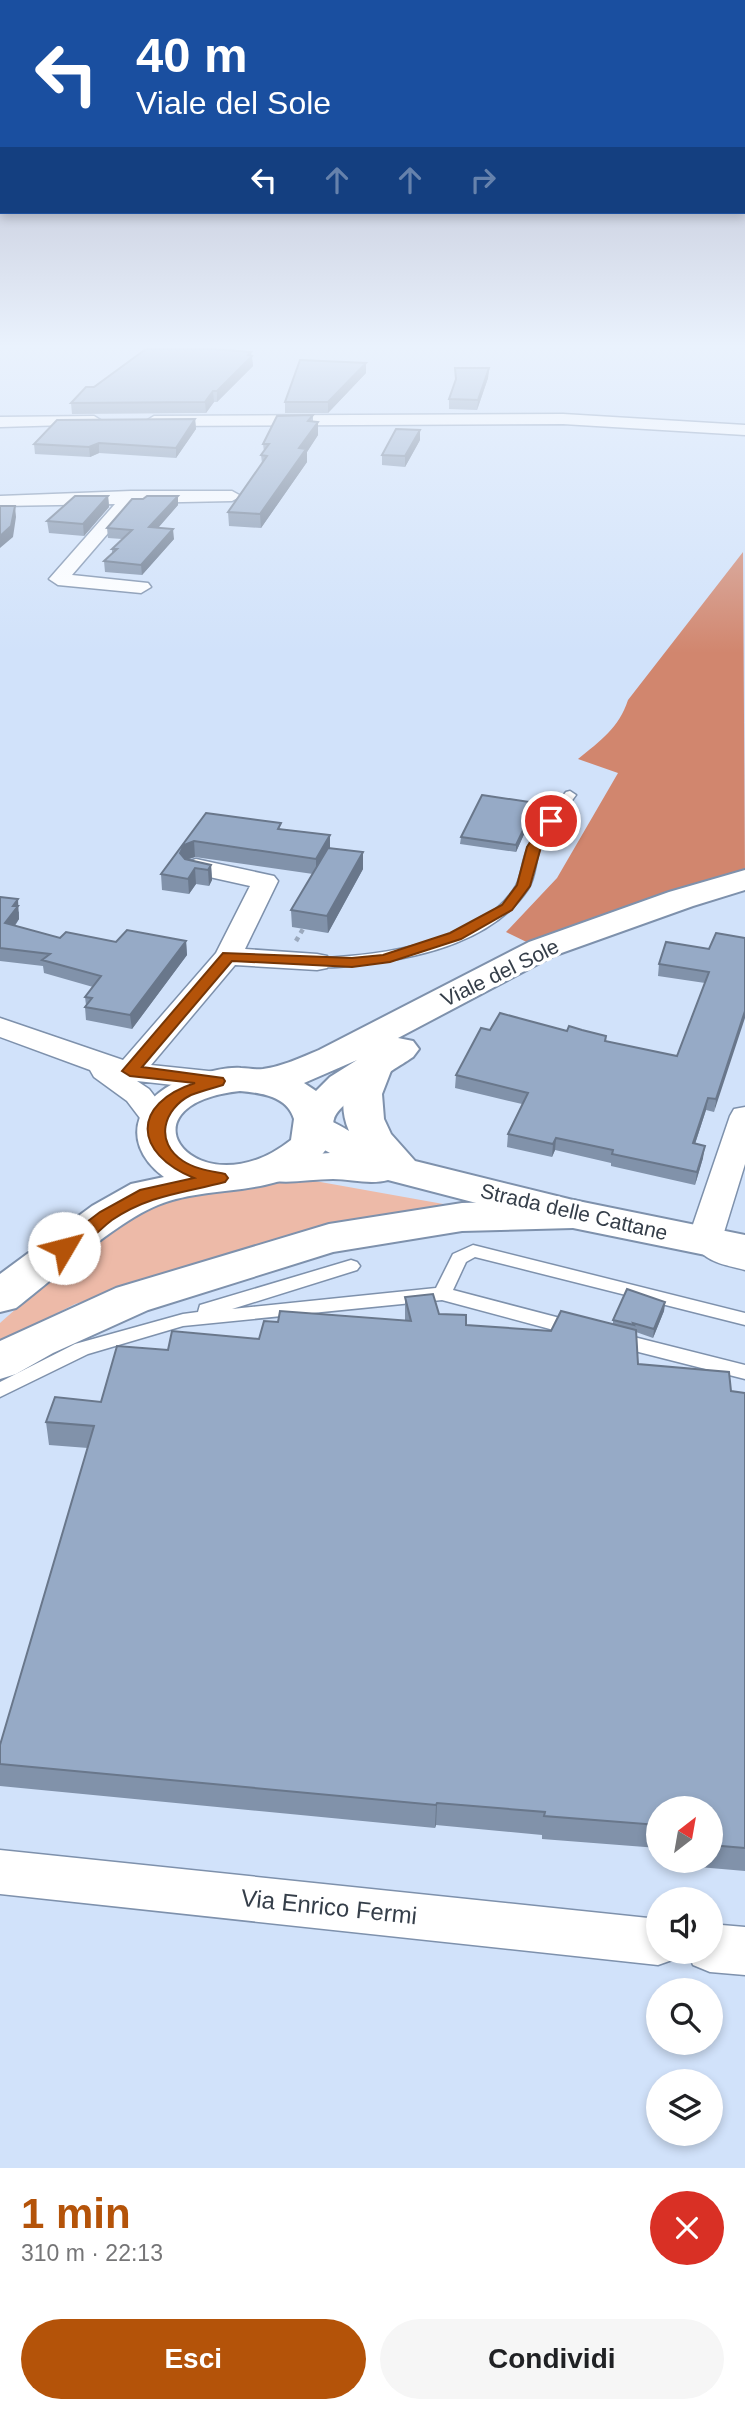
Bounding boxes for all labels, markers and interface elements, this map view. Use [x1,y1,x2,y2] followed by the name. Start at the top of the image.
[21,28,112,119] icon: left
[136,28,248,82] text: 40 m
[136,85,331,121] text: Viale del Sole
[245,161,283,199] icon: left
[318,161,356,199] icon: ahead
[391,161,429,199] icon: ahead
[464,161,502,199] icon: right
[521,791,581,851] pin
[532,802,570,840] icon: arrive
[437,934,562,1011] street label: Viale del Sole
[478,1179,670,1244] street label: Strada delle Cattane
[27,1211,101,1285] position arrow
[646,1796,723,1872] north arrow
[646,1796,723,2146] map controls
[240,1884,418,1929] street label: Via Enrico Fermi
[646,1887,723,1964] button: sound
[646,1978,723,2055] button: search
[646,2069,723,2146] button: layers
[21,2190,131,2237] text: 1 min
[650,2191,724,2265] button: close
[21,2240,163,2266] text: 310 m · 22:13
[21,2319,366,2399] button: Esci
[380,2319,724,2399] button: Condividi

